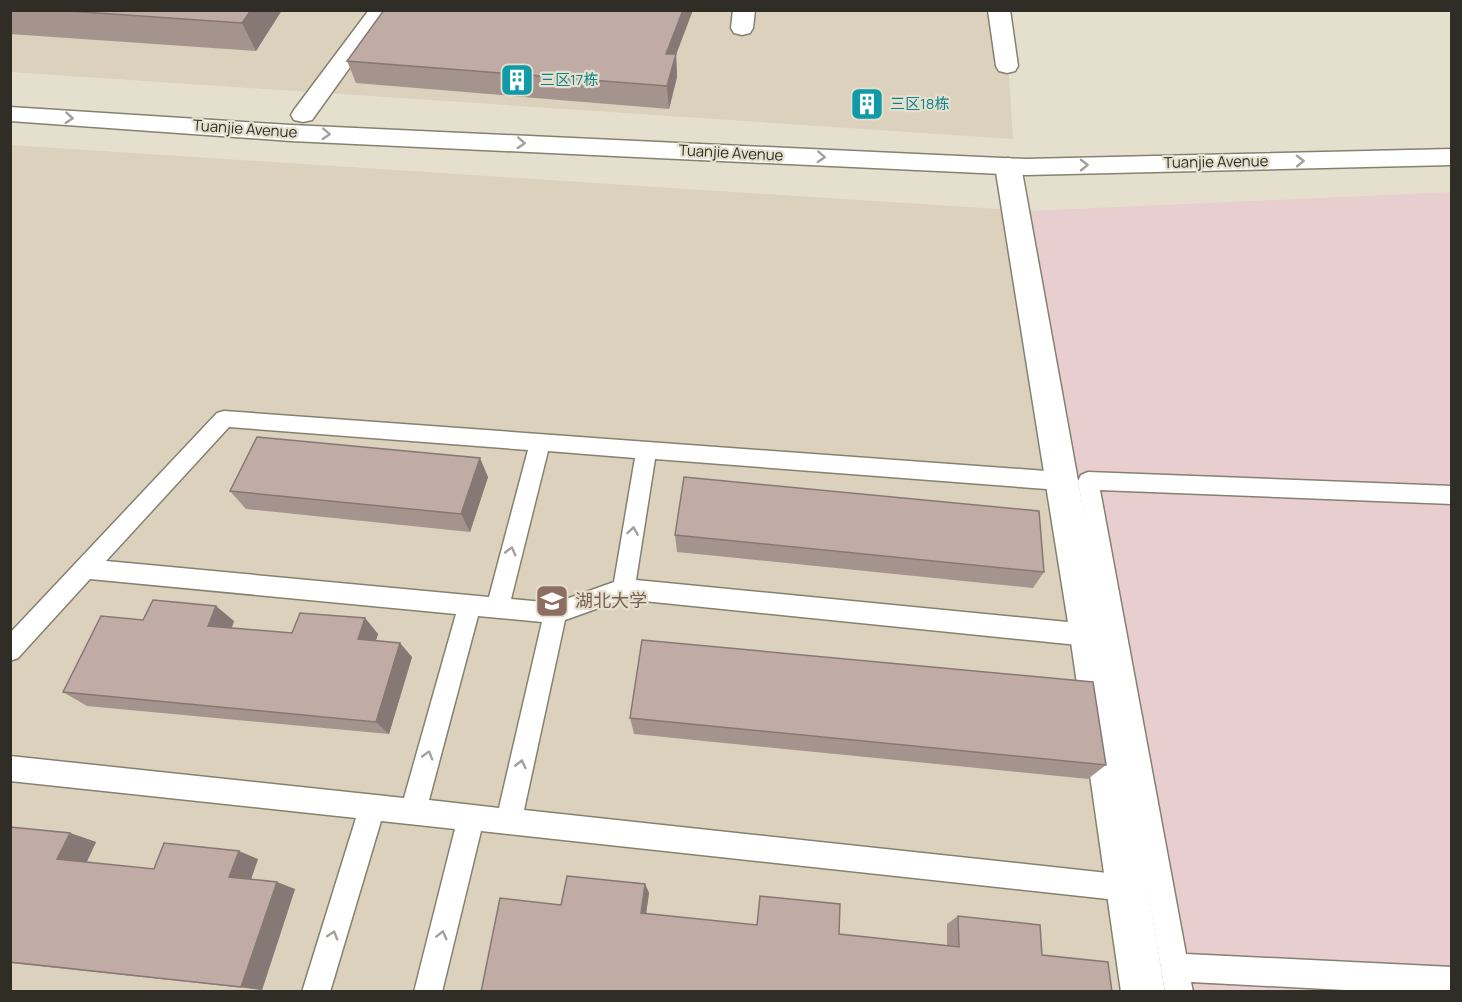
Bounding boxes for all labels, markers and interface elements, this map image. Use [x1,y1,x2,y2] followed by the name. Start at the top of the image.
[499,62,535,98] building icon: 三区17栋
[540,69,598,90] place label: 三区17栋
[849,86,885,122] building icon: 三区18栋
[890,93,950,114] place label: 三区18栋
[64,111,73,124] one-way arrow
[192,114,298,143] street label: Tuanjie Avenue
[322,128,331,141] one-way arrow
[517,137,526,150] one-way arrow
[678,139,784,166] street label: Tuanjie Avenue
[1163,150,1269,173] street label: Tuanjie Avenue
[816,151,825,164] one-way arrow
[1295,154,1304,167] one-way arrow
[1080,159,1089,172] one-way arrow
[626,526,639,536] one-way arrow
[504,547,517,557] one-way arrow
[534,583,570,619] school or university icon: 湖北大学
[575,588,647,612] place label: 湖北大学
[421,750,434,760] one-way arrow
[514,760,527,770] one-way arrow
[435,930,448,940] one-way arrow
[326,931,338,941] one-way arrow

